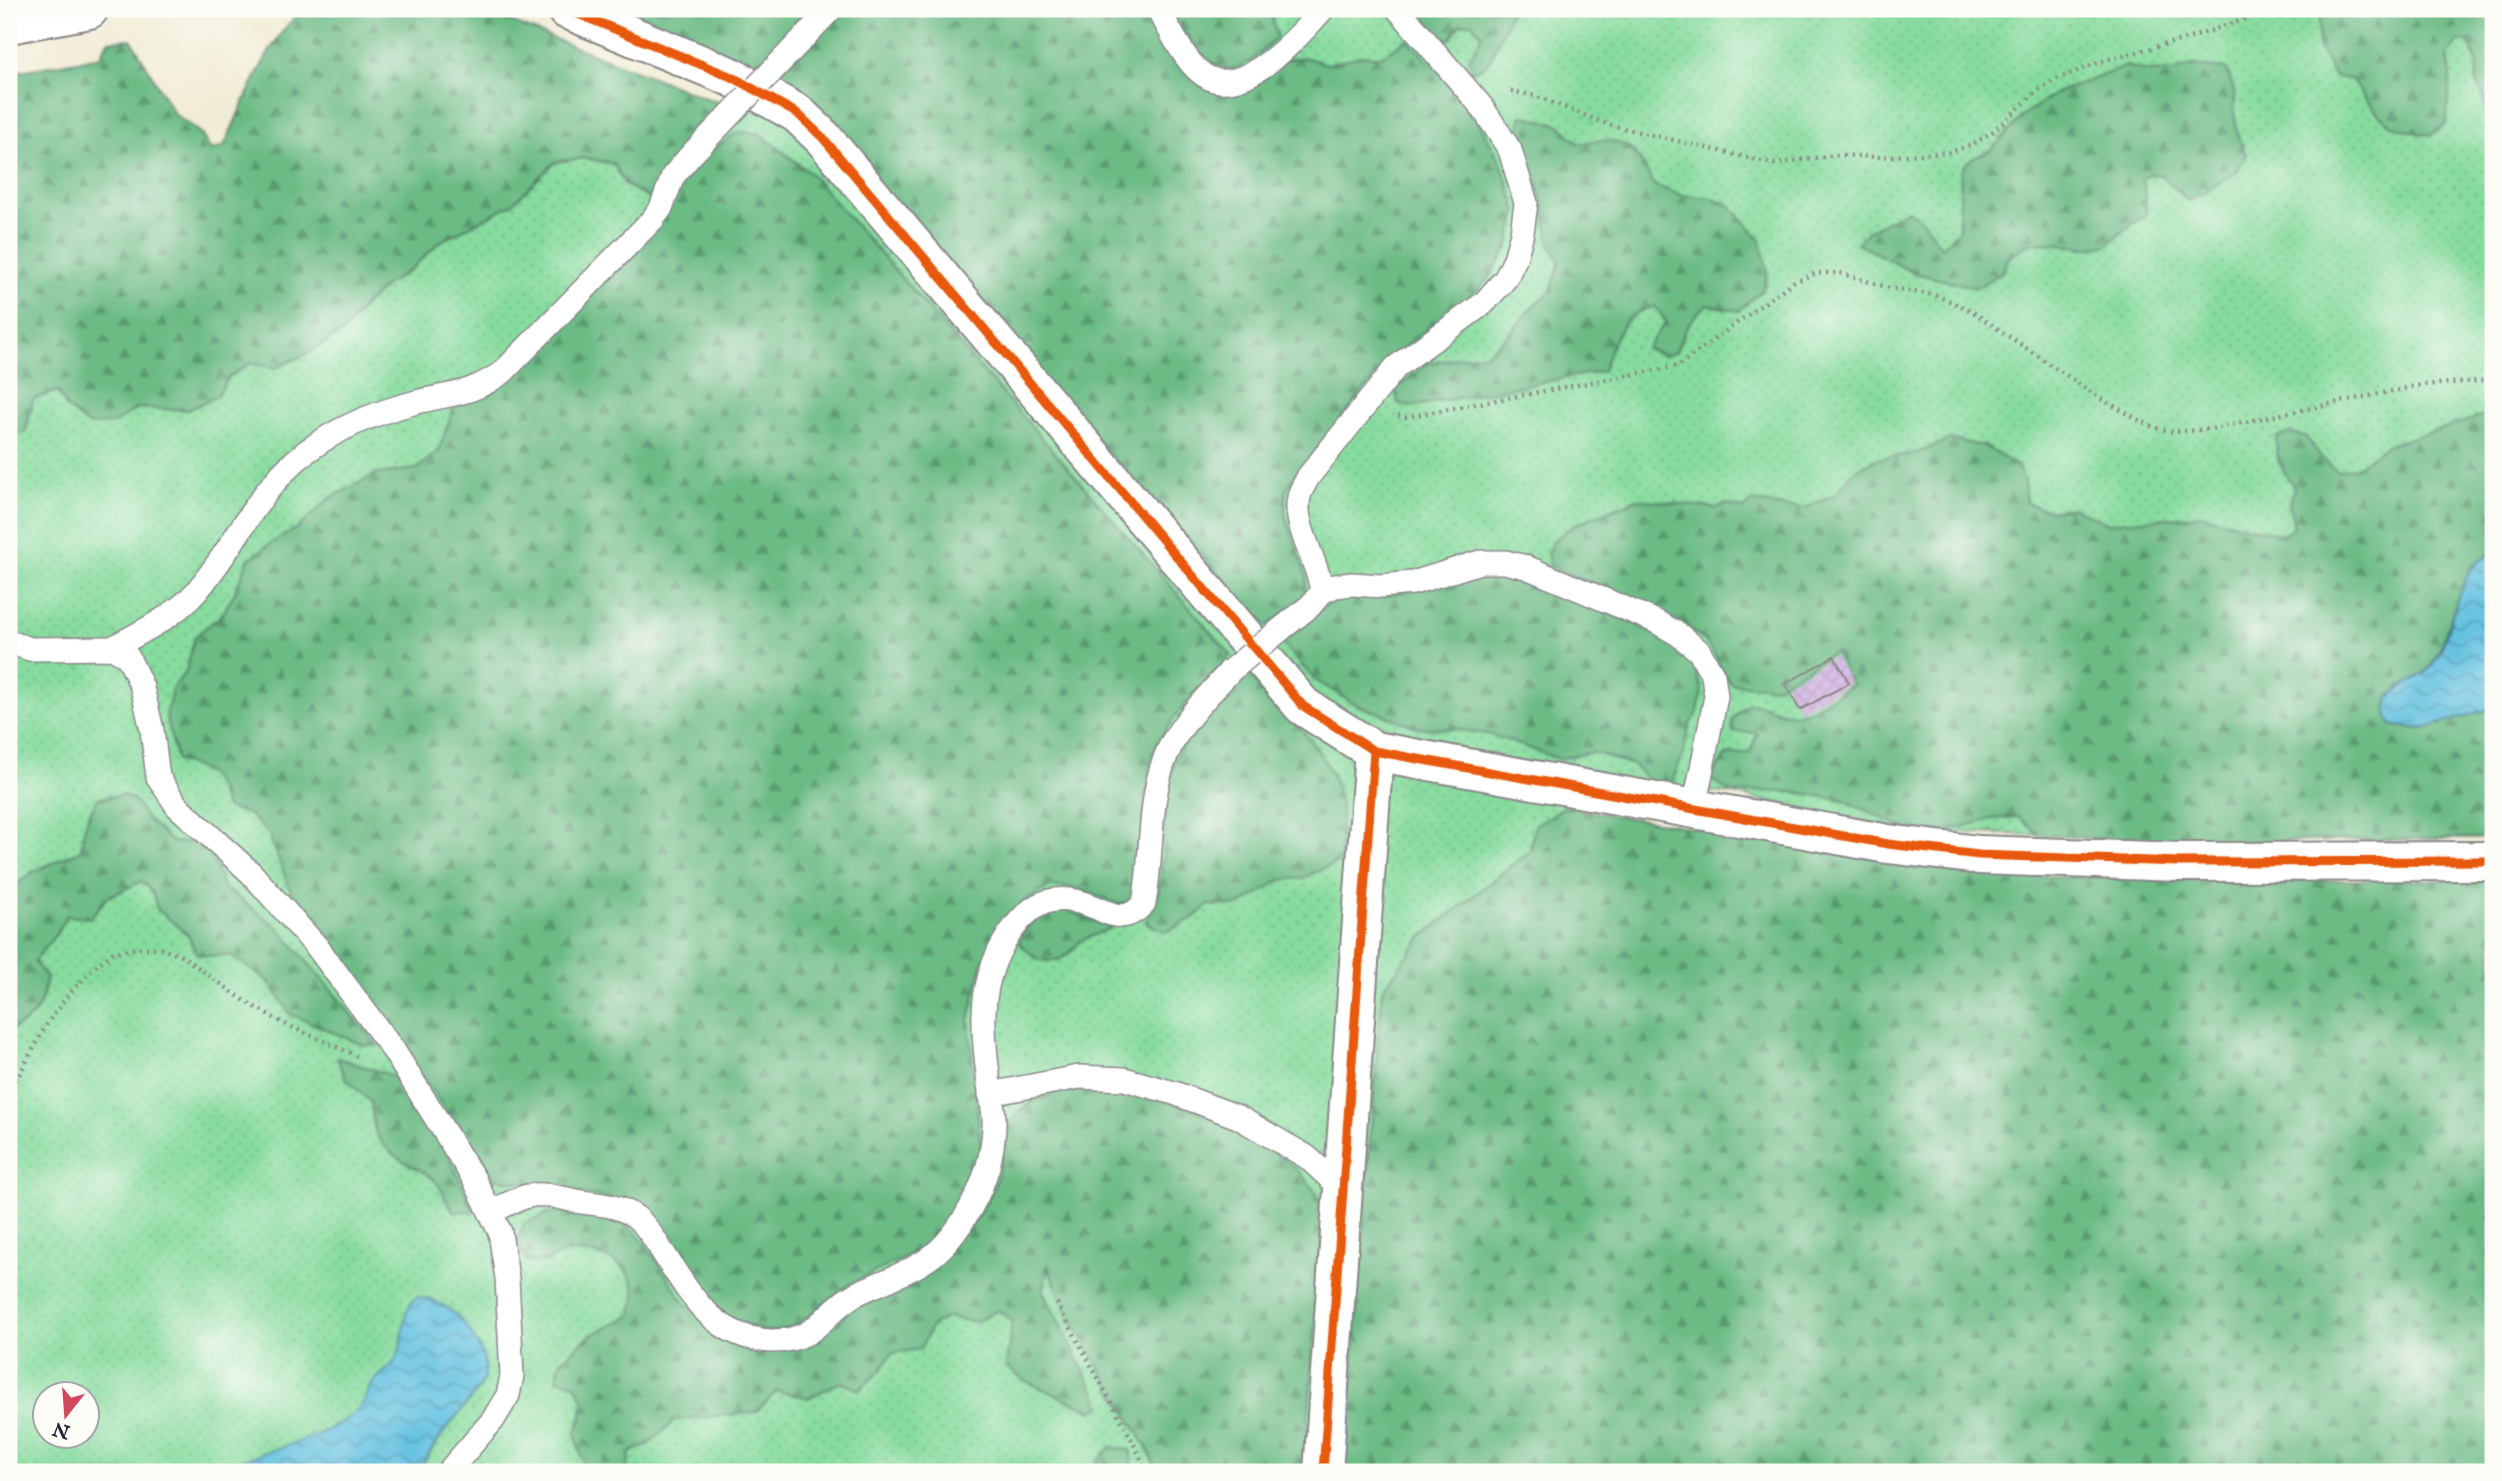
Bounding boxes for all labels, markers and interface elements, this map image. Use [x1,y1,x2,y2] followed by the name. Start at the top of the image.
[32,1380,102,1450] north arrow
[50,1415,74,1444] text: N

